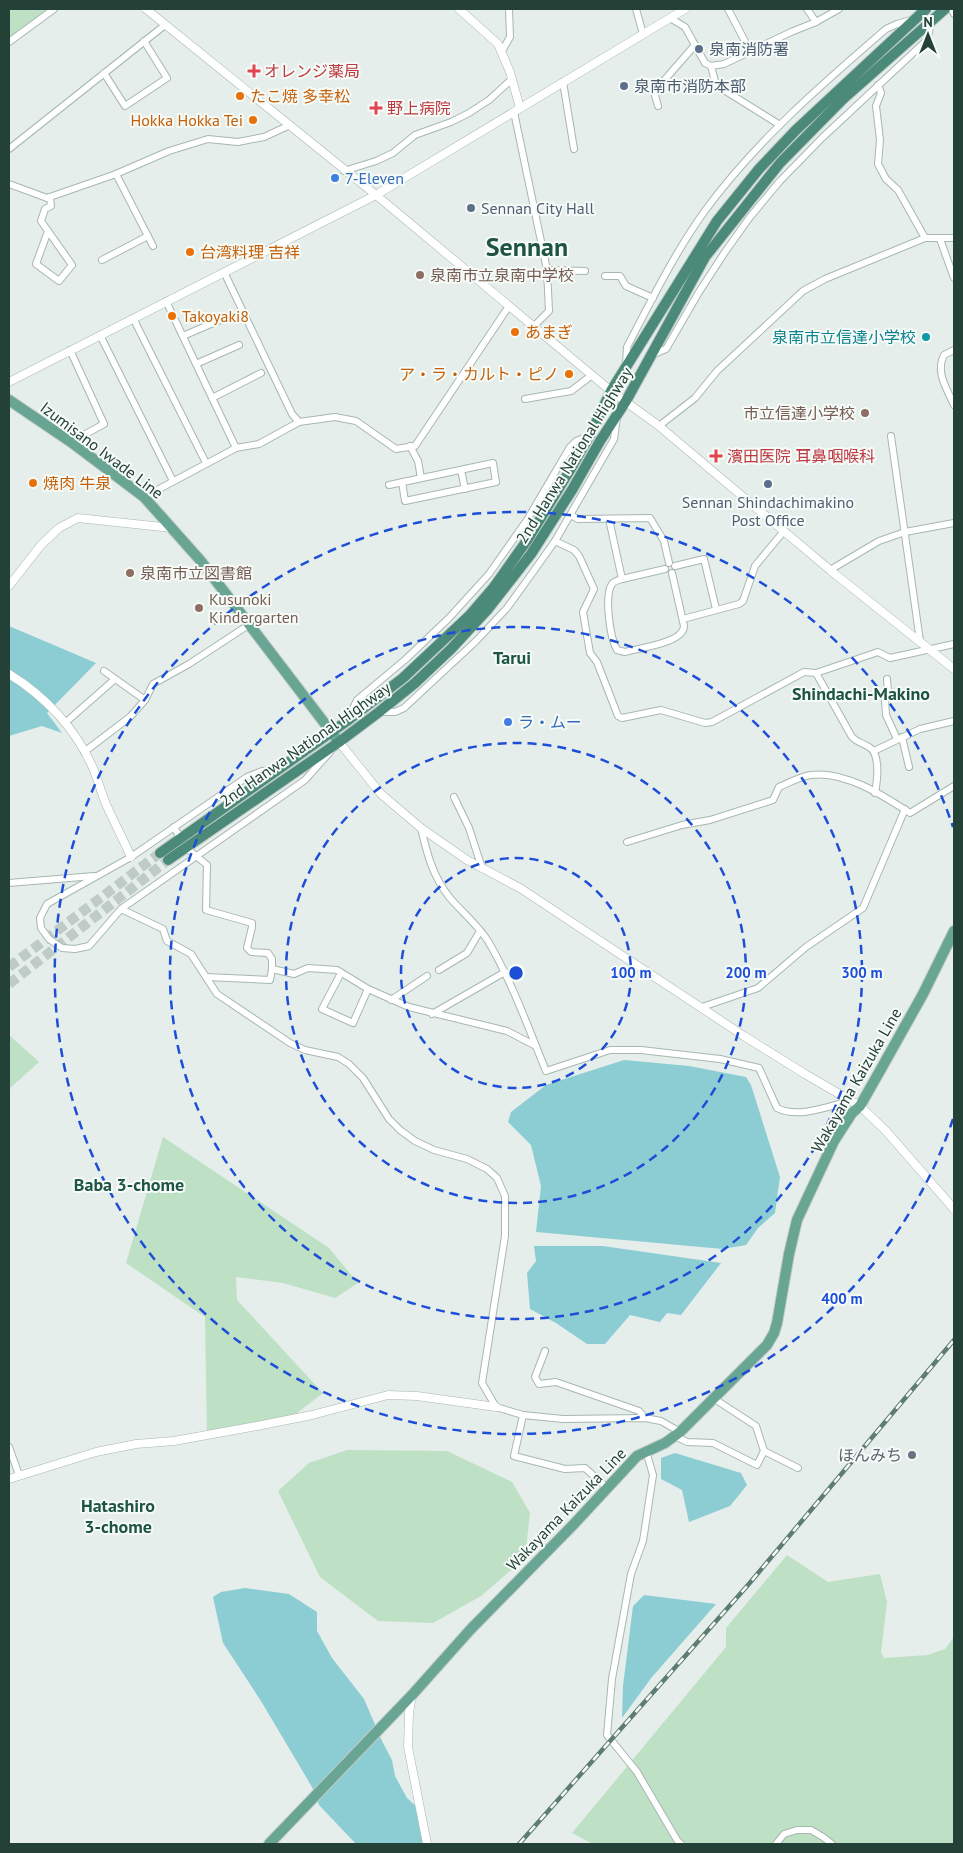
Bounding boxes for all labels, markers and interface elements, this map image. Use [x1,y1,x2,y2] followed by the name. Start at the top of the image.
[903,10,953,60] north arrow
[923,13,933,31] text: N
[709,39,789,59] place label: 泉南消防署
[693,43,705,55] marker: 泉南消防署
[264,61,360,81] place label: オレンジ薬局
[248,65,260,77] marker: オレンジ薬局
[634,76,746,96] place label: 泉南市消防本部
[618,80,630,92] marker: 泉南市消防本部
[250,86,350,106] place label: たこ焼 多幸松
[234,90,246,102] marker: たこ焼 多幸松
[387,98,451,118] place label: 野上病院
[369,101,383,115] marker: 野上病院
[131,110,243,130] place label: Hokka Hokka Tei
[247,114,259,126] marker: Hokka Hokka Tei
[345,168,404,188] place label: 7-Eleven
[329,172,341,184] marker: 7-Eleven
[481,198,594,218] place label: Sennan City Hall
[465,202,477,214] marker: Sennan City Hall
[486,230,568,263] district label: Sennan
[200,242,300,262] place label: 台湾料理 吉祥
[184,246,196,258] marker: 台湾料理 吉祥
[430,265,574,285] place label: 泉南市立泉南中学校
[414,269,426,281] marker: 泉南市立泉南中学校
[182,306,249,326] place label: Takoyaki8
[166,310,178,322] marker: Takoyaki8
[525,322,573,342] place label: あまぎ
[509,326,521,338] marker: あまぎ
[772,327,916,347] place label: 泉南市立信達小学校
[920,331,932,343] marker: 泉南市立信達小学校
[511,363,637,547] street label: 2nd Hanwa National Highway
[399,364,559,384] place label: ア・ラ・カルト・ピノ
[563,368,575,380] marker: ア・ラ・カルト・ピノ
[37,397,167,503] street label: Izumisano Iwade Line
[743,403,855,423] place label: 市立信達小学校
[859,407,871,419] marker: 市立信達小学校
[727,446,875,466] place label: 濱田医院 耳鼻咽喉科
[709,449,723,463] marker: 濱田医院 耳鼻咽喉科
[43,473,111,493] place label: 焼肉 牛泉
[27,477,39,489] marker: 焼肉 牛泉
[762,478,774,490] marker: Sennan Shindachimakino Post Office
[682,492,854,530] place label: Sennan Shindachimakino Post Office
[140,563,252,583] place label: 泉南市立図書館
[124,567,136,579] marker: 泉南市立図書館
[209,589,299,627] place label: Kusunoki Kindergarten
[193,602,205,614] marker: Kusunoki Kindergarten
[493,646,531,669] district label: Tarui
[216,677,395,811] street label: 2nd Hanwa National Highway
[792,682,930,705] district label: Shindachi-Makino
[518,712,582,732] place label: ラ・ムー
[502,716,514,728] marker: ラ・ムー
[610,963,652,982] text: 100 m
[725,963,767,982] text: 200 m
[841,963,883,982] text: 300 m
[507,964,525,982] centre of rings
[806,1004,906,1156] street label: Wakayama Kaizuka Line
[74,1173,184,1196] district label: Baba 3-chome
[821,1289,863,1308] text: 400 m
[502,1443,630,1575] street label: Wakayama Kaizuka Line
[838,1445,902,1465] place label: ほんみち
[906,1449,918,1461] marker: ほんみち
[81,1494,155,1538] district label: Hatashiro 3-chome

